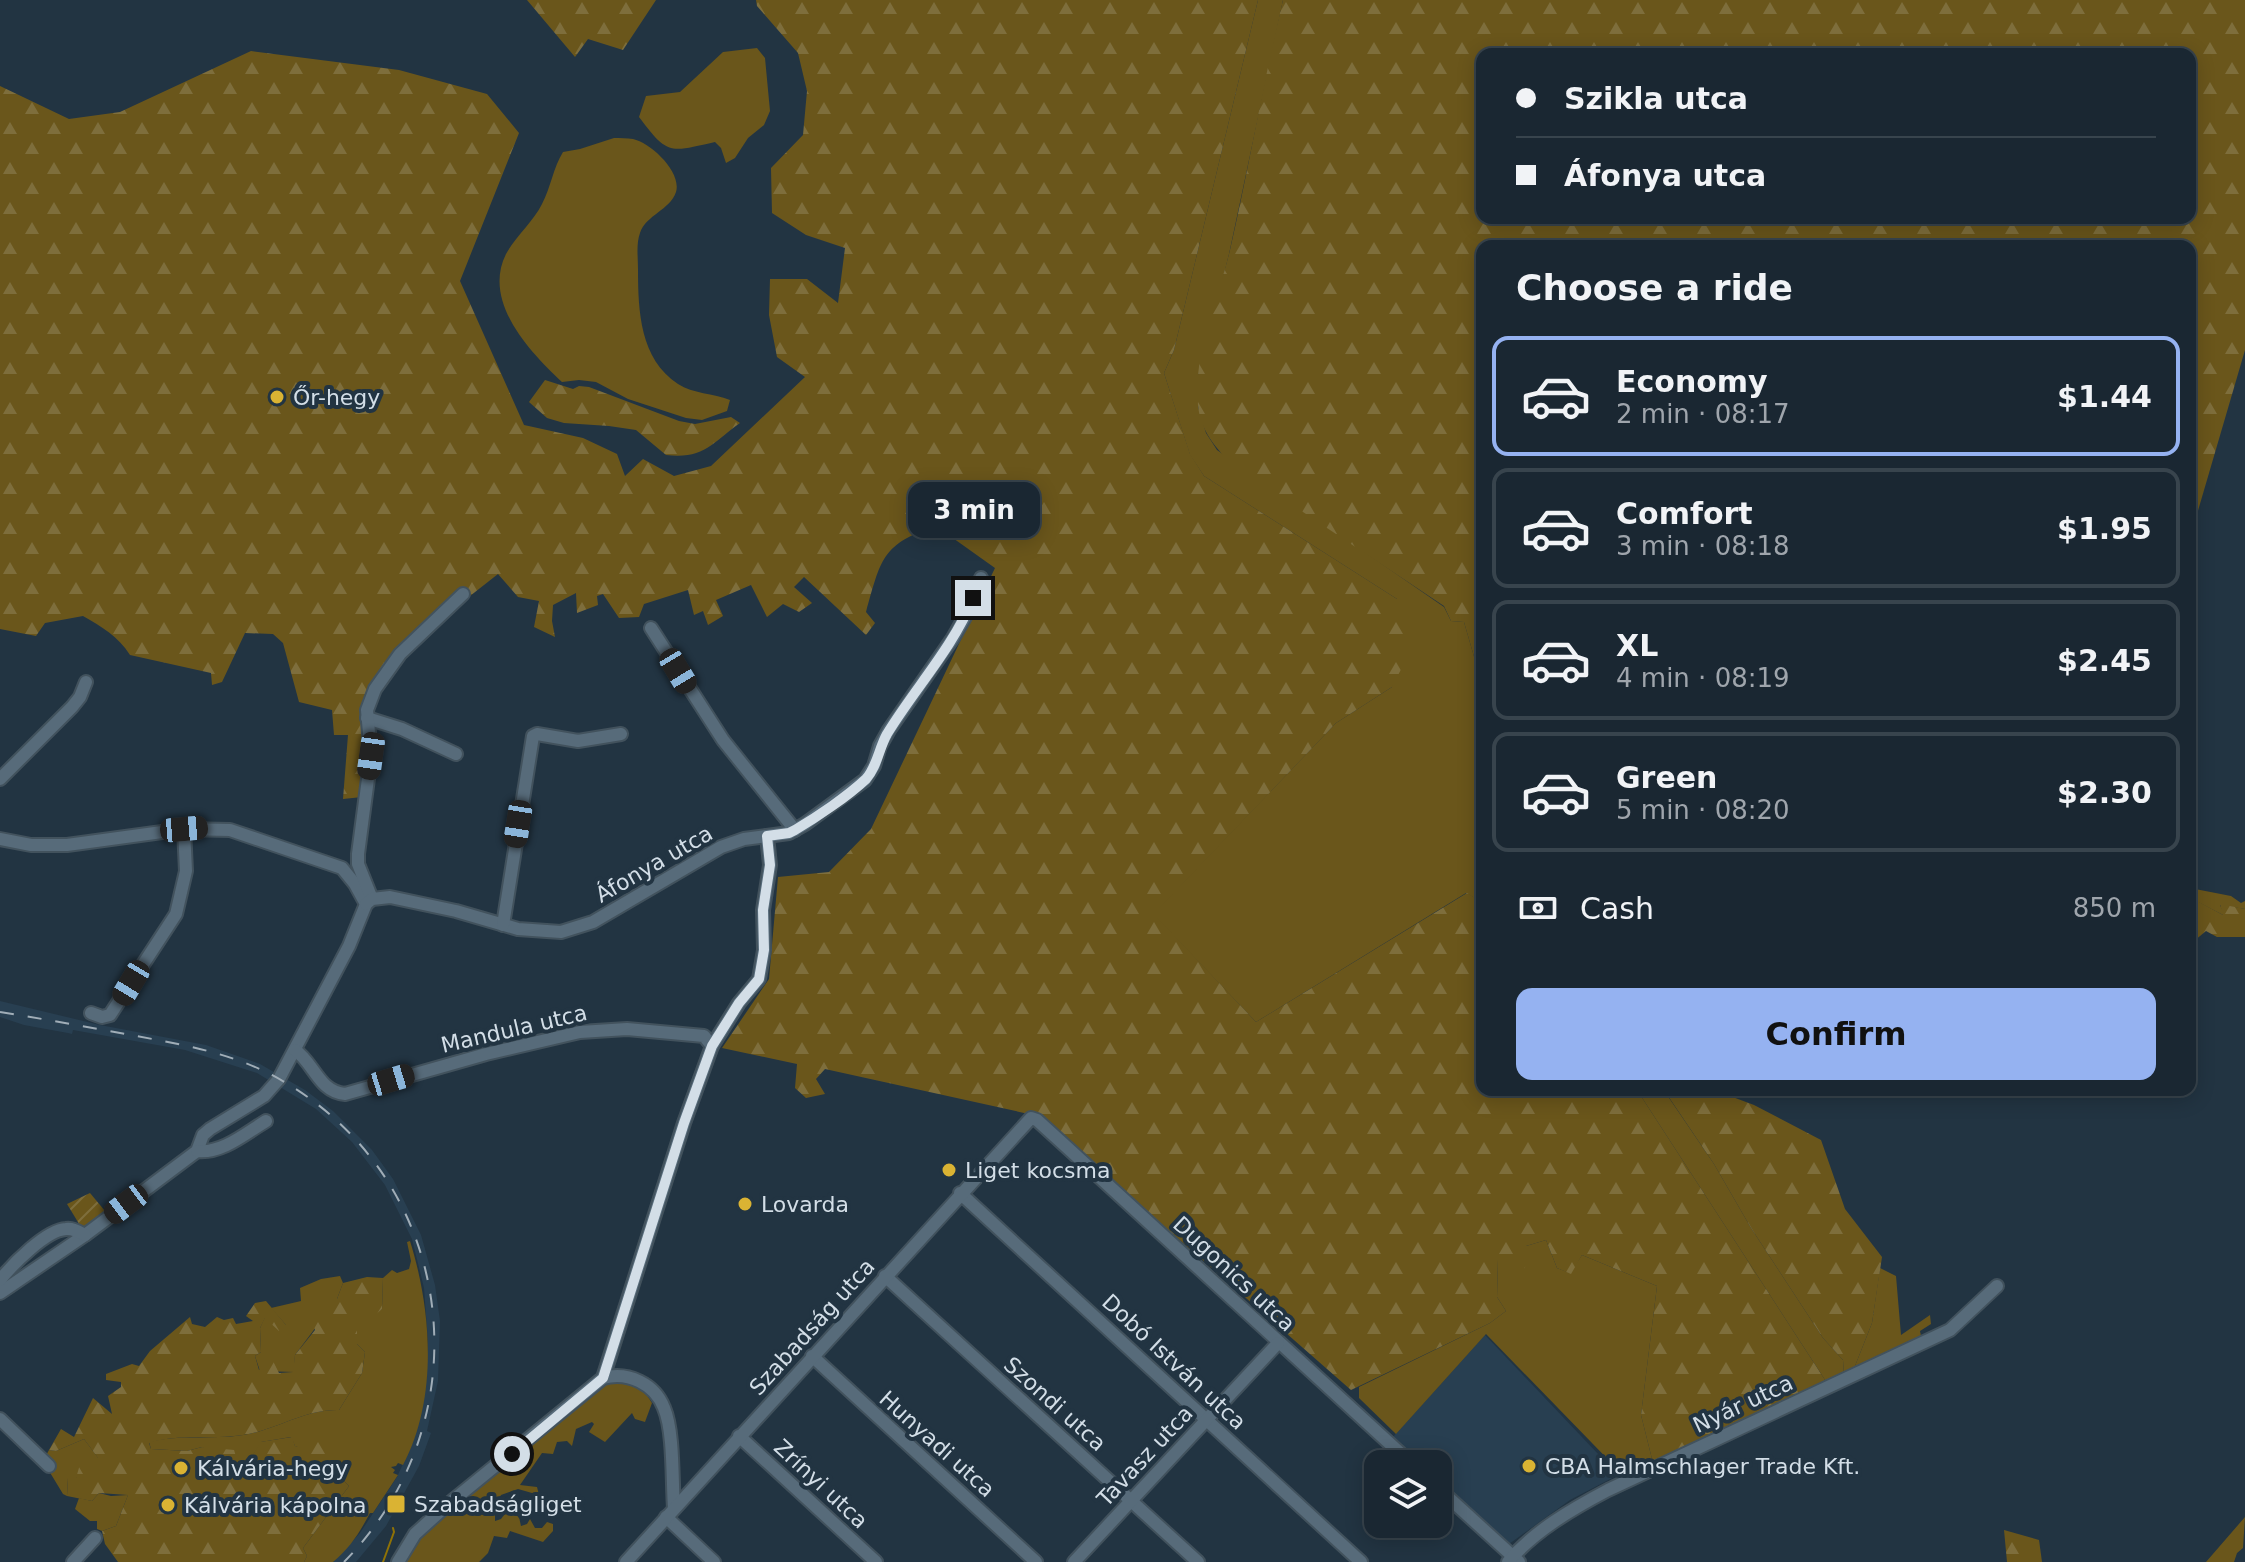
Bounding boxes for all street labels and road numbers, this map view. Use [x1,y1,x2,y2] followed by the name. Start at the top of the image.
[591,820,717,908] street label: Áfonya utca
[439,1000,589,1058] street label: Mandula utca
[1168,1211,1300,1337] street label: Dugonics utca
[744,1254,880,1400] street label: Szabadság utca
[1097,1289,1251,1435] street label: Dobó István utca
[999,1352,1111,1456] street label: Szondi utca
[1689,1370,1797,1438] street label: Nyár utca
[874,1386,1000,1502] street label: Hunyadi utca
[1092,1401,1198,1512] street label: Tavasz utca
[769,1434,873,1534] street label: Zrínyi utca

